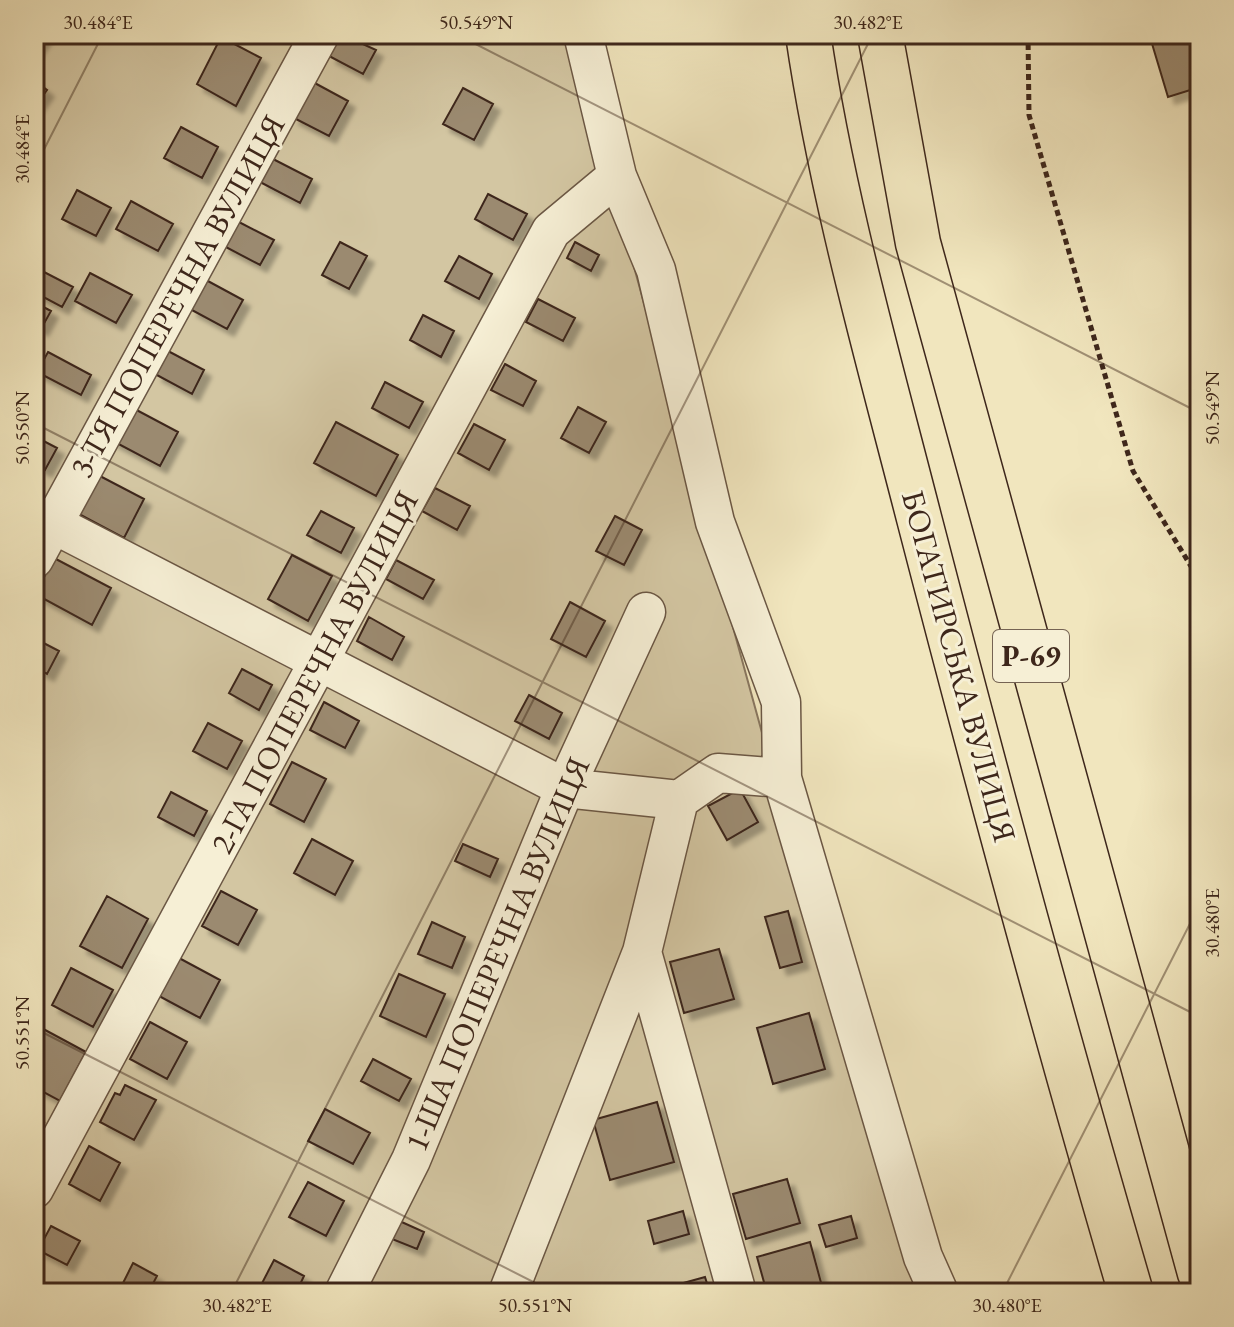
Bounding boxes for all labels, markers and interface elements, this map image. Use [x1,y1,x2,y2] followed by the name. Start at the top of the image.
[63,9,133,35] text: 30.484°E
[439,9,513,35] text: 50.549°N
[833,9,903,35] text: 30.482°E
[60,107,294,485] street label: 3-ТЯ ПОПЕРЕЧНА ВУЛИЦЯ
[9,114,35,184] text: 30.484°E
[1199,371,1225,445] text: 50.549°N
[9,391,35,465] text: 50.550°N
[200,483,428,861] street label: 2-ГА ПОПЕРЕЧНА ВУЛИЦЯ
[892,486,1026,846] street label: БОГАТИРСЬКА ВУЛИЦЯ
[993,630,1069,682] road number: Р-69
[395,750,599,1158] street label: 1-ША ПОПЕРЕЧНА ВУЛИЦЯ
[1199,888,1225,958] text: 30.480°E
[9,996,35,1070] text: 50.551°N
[202,1292,272,1318] text: 30.482°E
[498,1292,572,1318] text: 50.551°N
[972,1292,1042,1318] text: 30.480°E

